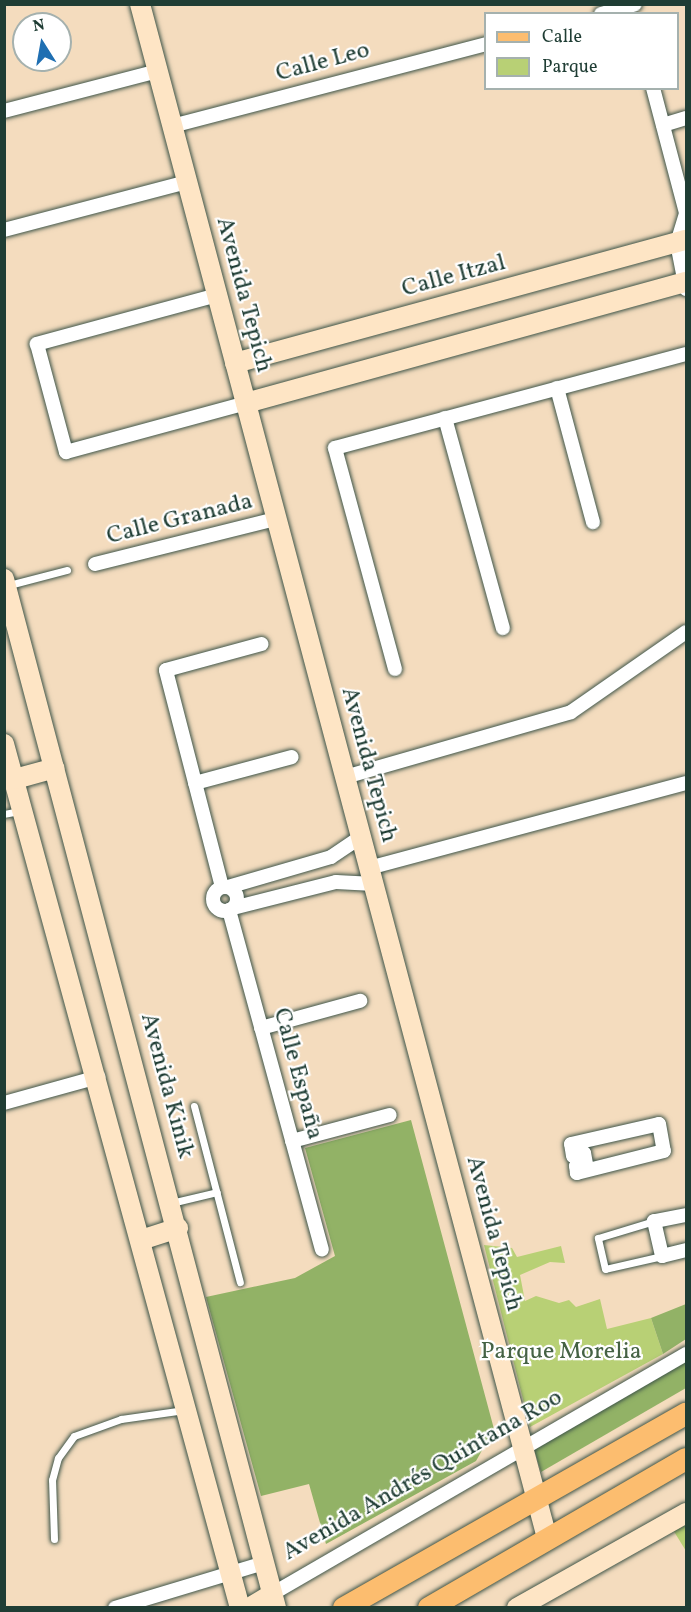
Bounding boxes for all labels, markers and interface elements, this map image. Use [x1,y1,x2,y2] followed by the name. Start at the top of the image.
[12,12,72,72] north arrow
[484,12,679,90] legend
[31,14,47,38] text: N
[542,25,582,50] text: Calle
[273,37,373,89] street label: Calle Leo
[542,55,597,80] text: Parque
[208,214,278,376] street label: Avenida Tepich
[399,249,509,305] street label: Calle Itzal
[104,488,256,552] street label: Calle Granada
[333,684,403,846] street label: Avenida Tepich
[266,1005,328,1143] street label: Calle España
[133,1010,199,1162] street label: Avenida Kinik
[458,1153,528,1315] street label: Avenida Tepich
[480,1339,642,1367] park label: Parque Morelia
[278,1384,568,1568] street label: Avenida Andrés Quintana Roo

